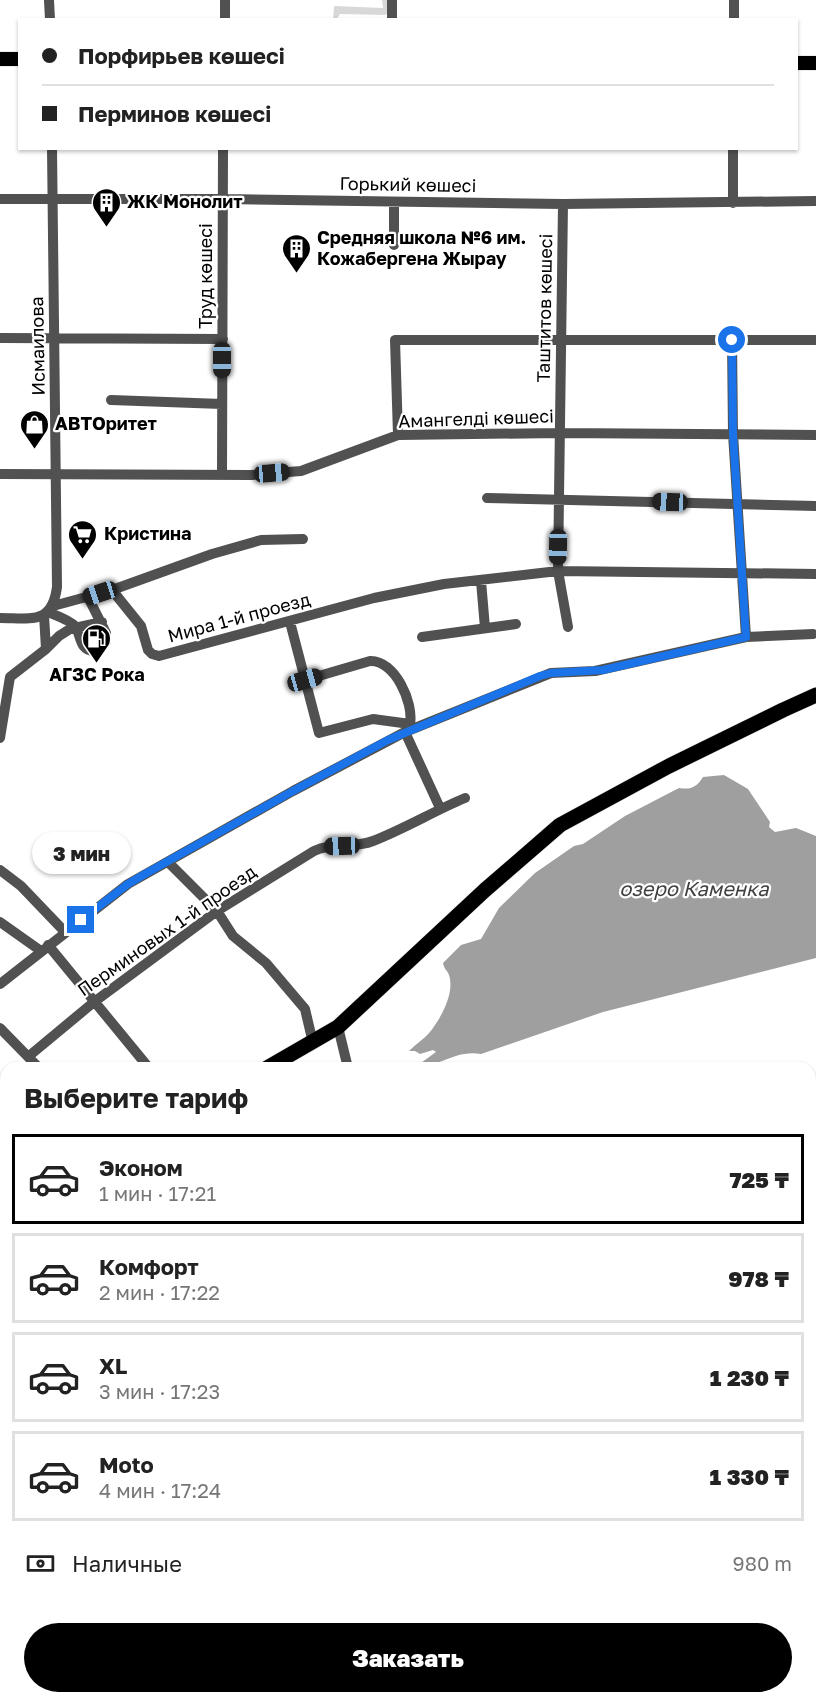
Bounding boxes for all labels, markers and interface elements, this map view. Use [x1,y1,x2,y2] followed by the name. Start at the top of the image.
[78,42,285,69] text: Порфирьев көшесі
[78,100,271,127] text: Перминов көшесі
[339,172,477,196] street label: Горький көшесі
[90,186,122,228] building icon: ЖК Монолит
[127,190,243,212] place label: ЖК Монолит
[194,223,216,329] street label: Труд көшесі
[317,226,526,269] place label: Средняя школа №6 им. Кожабергена Жырау
[280,232,312,274] building icon: Средняя школа №6 им. Кожабергена Жырау
[532,233,556,382] street label: Таштитов көшесі
[25,296,49,396] street label: Исмаилова
[718,326,745,353] route start
[213,342,231,378] car
[398,404,554,432] street label: Амангелді көшесі
[18,408,50,450] shop icon: АВТОритет
[55,412,157,434] place label: АВТОритет
[253,462,291,484] car
[652,492,688,512] car
[67,518,99,560] supermarket icon: Кристина
[104,522,191,544] place label: Кристина
[549,529,567,565] car
[80,579,120,607] car
[165,587,313,647] street label: Мира 1-й проезд
[81,622,113,664] fuel station icon: АГЗС Рока
[49,663,145,685] place label: АГЗС Рока
[285,666,325,694] car
[32,833,130,875] callout: 3 мин
[324,836,360,856] car
[53,841,110,865] text: 3 мин
[73,860,260,1000] street label: Перминовых 1-й проезд
[619,876,769,900] water label: озеро Каменка
[67,906,94,933] route end
[24,1082,248,1114] text: Выберите тариф
[27,1152,81,1206] icon: car
[99,1154,183,1181] text: Эконом
[729,1166,789,1193] text: 725 ₸
[99,1181,216,1205] text: 1 мин · 17:21
[27,1251,81,1305] icon: car
[99,1253,199,1280] text: Комфорт
[728,1265,789,1292] text: 978 ₸
[99,1280,220,1304] text: 2 мин · 17:22
[27,1350,81,1404] icon: car
[99,1352,127,1379] text: XL
[710,1364,789,1391] text: 1 230 ₸
[99,1379,220,1403] text: 3 мин · 17:23
[27,1449,81,1503] icon: car
[99,1451,154,1478] text: Moto
[710,1463,789,1490] text: 1 330 ₸
[99,1478,221,1502] text: 4 мин · 17:24
[24,1547,57,1580] icon: cash
[72,1550,182,1577] text: Наличные
[733,1551,792,1575] text: 980 m
[24,1623,792,1692] button: Заказать

